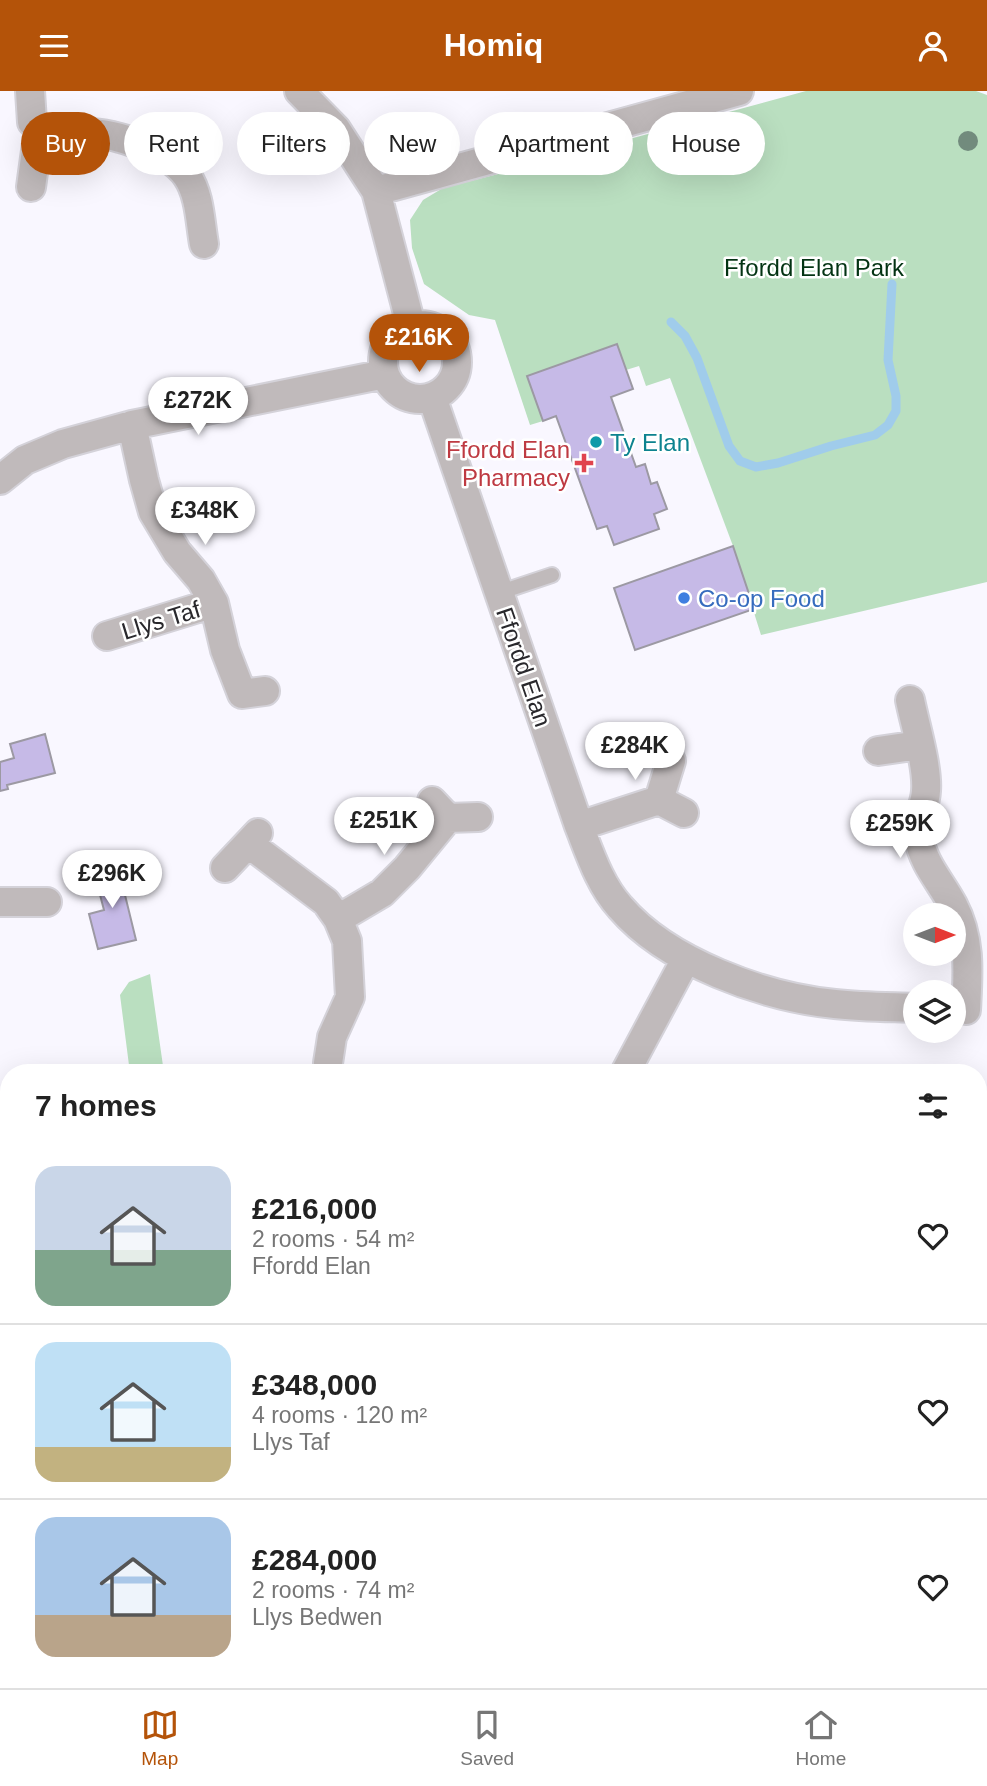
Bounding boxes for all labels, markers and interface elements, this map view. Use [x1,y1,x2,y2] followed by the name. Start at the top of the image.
[35,27,73,65] icon: menu
[444,27,543,63] text: Homiq
[914,27,952,65] icon: person
[21,112,110,175] chip: Buy
[124,112,223,175] chip: Rent
[237,112,350,175] chip: Filters
[364,112,460,175] chip: New
[474,112,633,175] chip: Apartment
[647,112,765,175] chip: House
[724,254,905,281] park label: Ffordd Elan Park
[370,315,468,374] pin: £216K
[385,324,453,350] text: £216K
[149,377,247,437] pin: £272K
[164,387,232,413] text: £272K
[610,429,690,456] place label: Ty Elan
[588,434,604,450] marker: Ty Elan
[446,436,570,491] place label: Ffordd Elan Pharmacy
[576,455,592,471] marker: Ffordd Elan Pharmacy
[156,487,254,547] pin: £348K
[171,497,239,523] text: £348K
[698,585,825,612] place label: Co-op Food
[676,590,692,606] marker: Co-op Food
[118,595,204,645] street label: Llys Taf
[491,604,557,730] street label: Ffordd Elan
[586,723,684,782] pin: £284K
[601,732,669,758] text: £284K
[335,797,433,857] pin: £251K
[851,801,949,860] pin: £259K
[350,807,418,833] text: £251K
[866,810,934,836] text: £259K
[63,851,161,910] pin: £296K
[78,860,146,886] text: £296K
[903,903,966,966] north arrow
[903,903,966,1043] map controls
[903,980,966,1043] button: layers
[914,1087,952,1125] icon: filters
[35,1089,157,1122] text: 7 homes
[252,1192,377,1225] text: £216,000
[91,1194,175,1278] icon: home
[914,1217,952,1255] icon: heart
[252,1226,414,1252] text: 2 rooms · 54 m²
[252,1253,371,1279] text: Ffordd Elan
[252,1368,377,1401] text: £348,000
[91,1370,175,1454] icon: home
[914,1393,952,1431] icon: heart
[252,1402,427,1428] text: 4 rooms · 120 m²
[252,1429,330,1455] text: Llys Taf
[252,1543,377,1576] text: £284,000
[91,1545,175,1629] icon: home
[914,1568,952,1606] icon: heart
[252,1577,414,1603] text: 2 rooms · 74 m²
[252,1604,382,1630] text: Llys Bedwen
[141,1706,179,1770] tab: Map
[460,1706,514,1770] tab: Saved
[796,1706,846,1770] tab: Home

